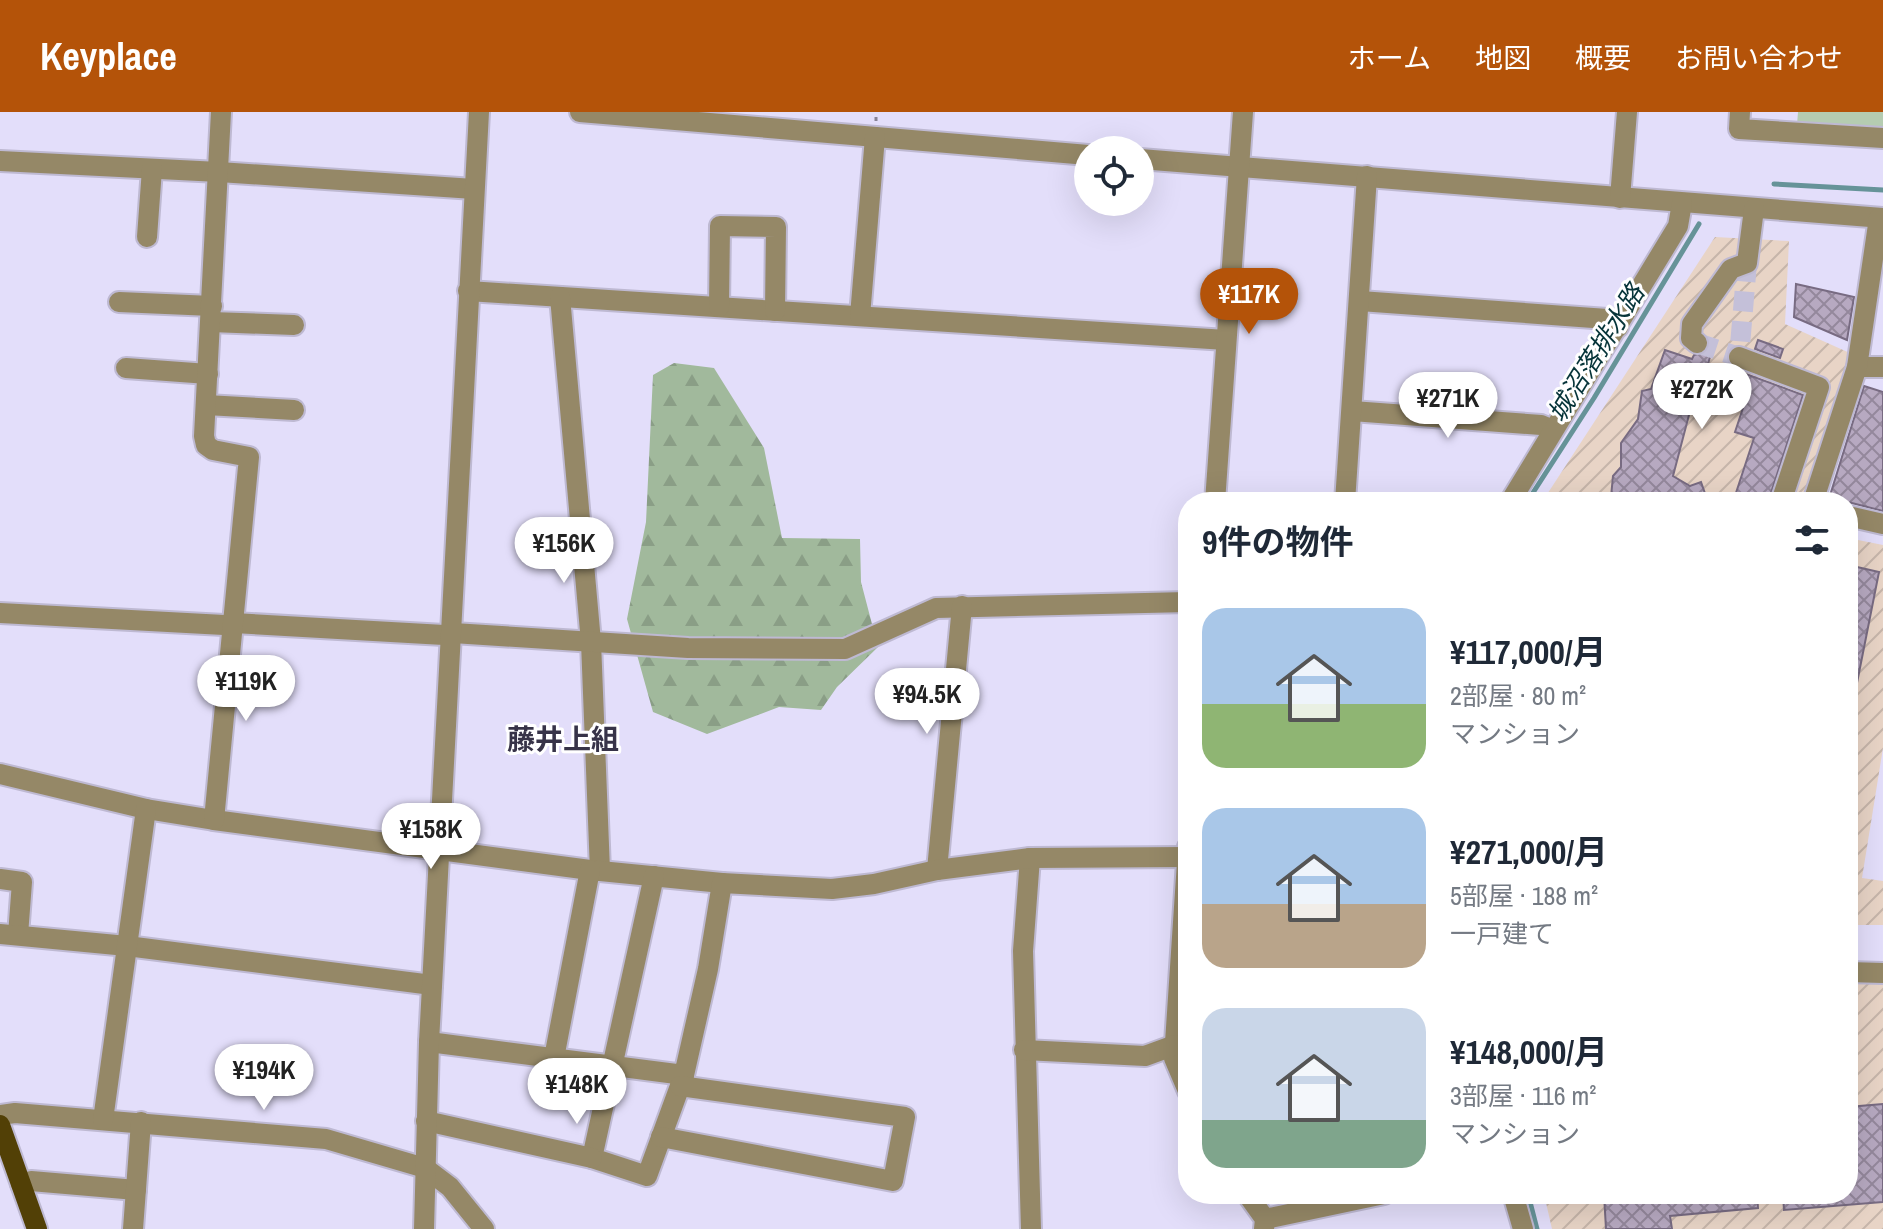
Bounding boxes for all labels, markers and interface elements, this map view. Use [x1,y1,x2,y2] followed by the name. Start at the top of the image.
[40,31,177,82] text: Keyplace
[1348,39,1431,77] text: ホーム
[1475,39,1531,77] text: 地図
[1575,39,1631,77] text: 概要
[1675,39,1843,77] text: お問い合わせ
[1074,136,1154,216] map controls
[1074,136,1154,216] button: locate
[1193,268,1305,336] pin: ¥117K
[1218,276,1280,311] text: ¥117K
[1539,276,1653,428] water label: 城沼落排水路
[1646,363,1758,431] pin: ¥272K
[1671,371,1733,406] text: ¥272K
[1392,372,1504,440] pin: ¥271K
[1417,380,1479,415] text: ¥271K
[508,517,620,585] pin: ¥156K
[1790,518,1834,562] icon: filters
[1202,519,1354,565] text: 9件の物件
[533,525,595,560] text: ¥156K
[1450,629,1607,675] text: ¥117,000/月
[1266,640,1362,736] icon: home
[190,655,302,723] pin: ¥119K
[215,663,277,698] text: ¥119K
[862,668,992,736] pin: ¥94.5K
[893,676,961,711] text: ¥94.5K
[1450,678,1586,713] text: 2部屋 · 80 m²
[1450,716,1580,751] text: マンション
[507,720,619,758] district label: 藤井上組
[375,803,487,871] pin: ¥158K
[400,811,462,846] text: ¥158K
[1450,829,1608,875] text: ¥271,000/月
[1266,840,1362,936] icon: home
[1450,878,1598,913] text: 5部屋 · 188 m²
[1450,916,1554,951] text: 一戸建て
[1450,1029,1608,1075] text: ¥148,000/月
[1266,1040,1362,1136] icon: home
[208,1044,320,1112] pin: ¥194K
[233,1052,295,1087] text: ¥194K
[521,1058,633,1126] pin: ¥148K
[546,1066,608,1101] text: ¥148K
[1450,1078,1596,1113] text: 3部屋 · 116 m²
[1450,1116,1580,1151] text: マンション

